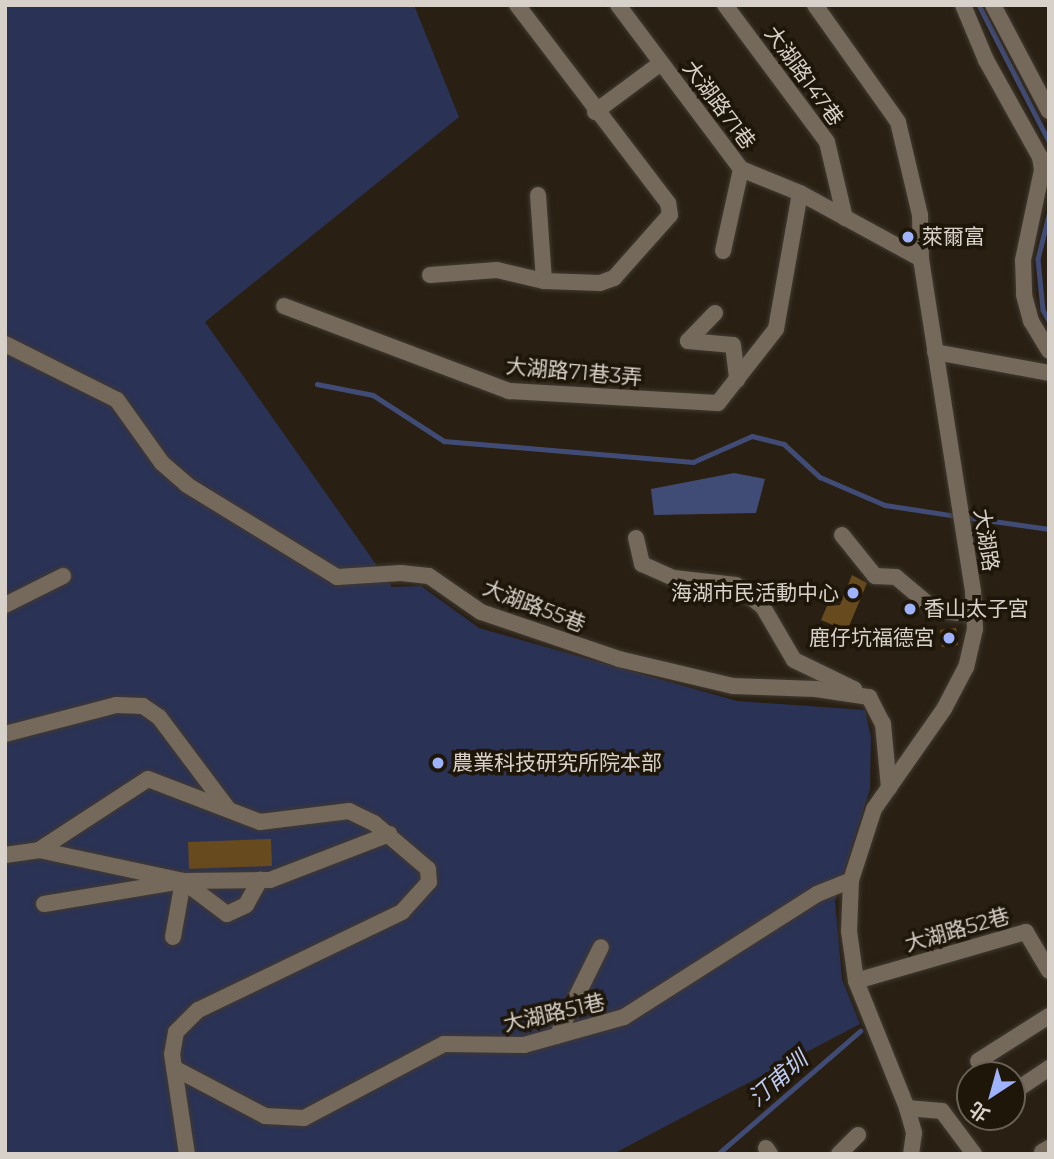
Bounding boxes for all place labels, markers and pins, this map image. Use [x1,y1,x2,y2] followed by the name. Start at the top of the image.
[922,224,985,250] place label: 萊爾富
[900,229,916,245] marker: 萊爾富
[671,580,839,606] place label: 海湖市民活動中心
[845,585,861,601] marker: 海湖市民活動中心
[924,596,1029,622] place label: 香山太子宮
[902,601,918,617] marker: 香山太子宮
[809,625,935,651] place label: 鹿仔坑福德宮
[941,630,957,646] marker: 鹿仔坑福德宮
[452,750,662,776] place label: 農業科技研究所院本部
[430,755,446,771] marker: 農業科技研究所院本部

